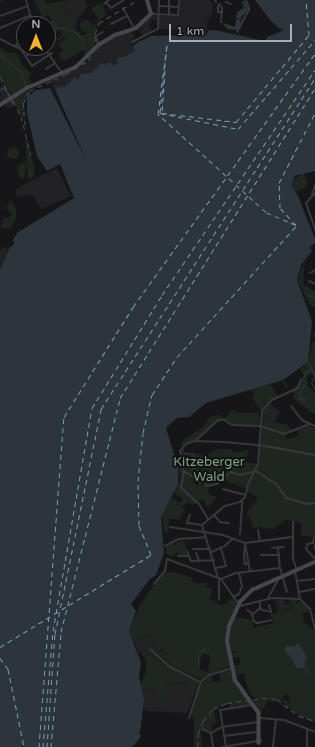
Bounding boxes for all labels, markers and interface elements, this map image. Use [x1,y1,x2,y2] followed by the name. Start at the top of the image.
[16,16,56,56] north arrow
[171,16,294,42] scale bar
[32,18,40,31] text: N
[176,24,204,38] text: 1 km
[173,455,245,486] park label: Kitzeberger Wald

